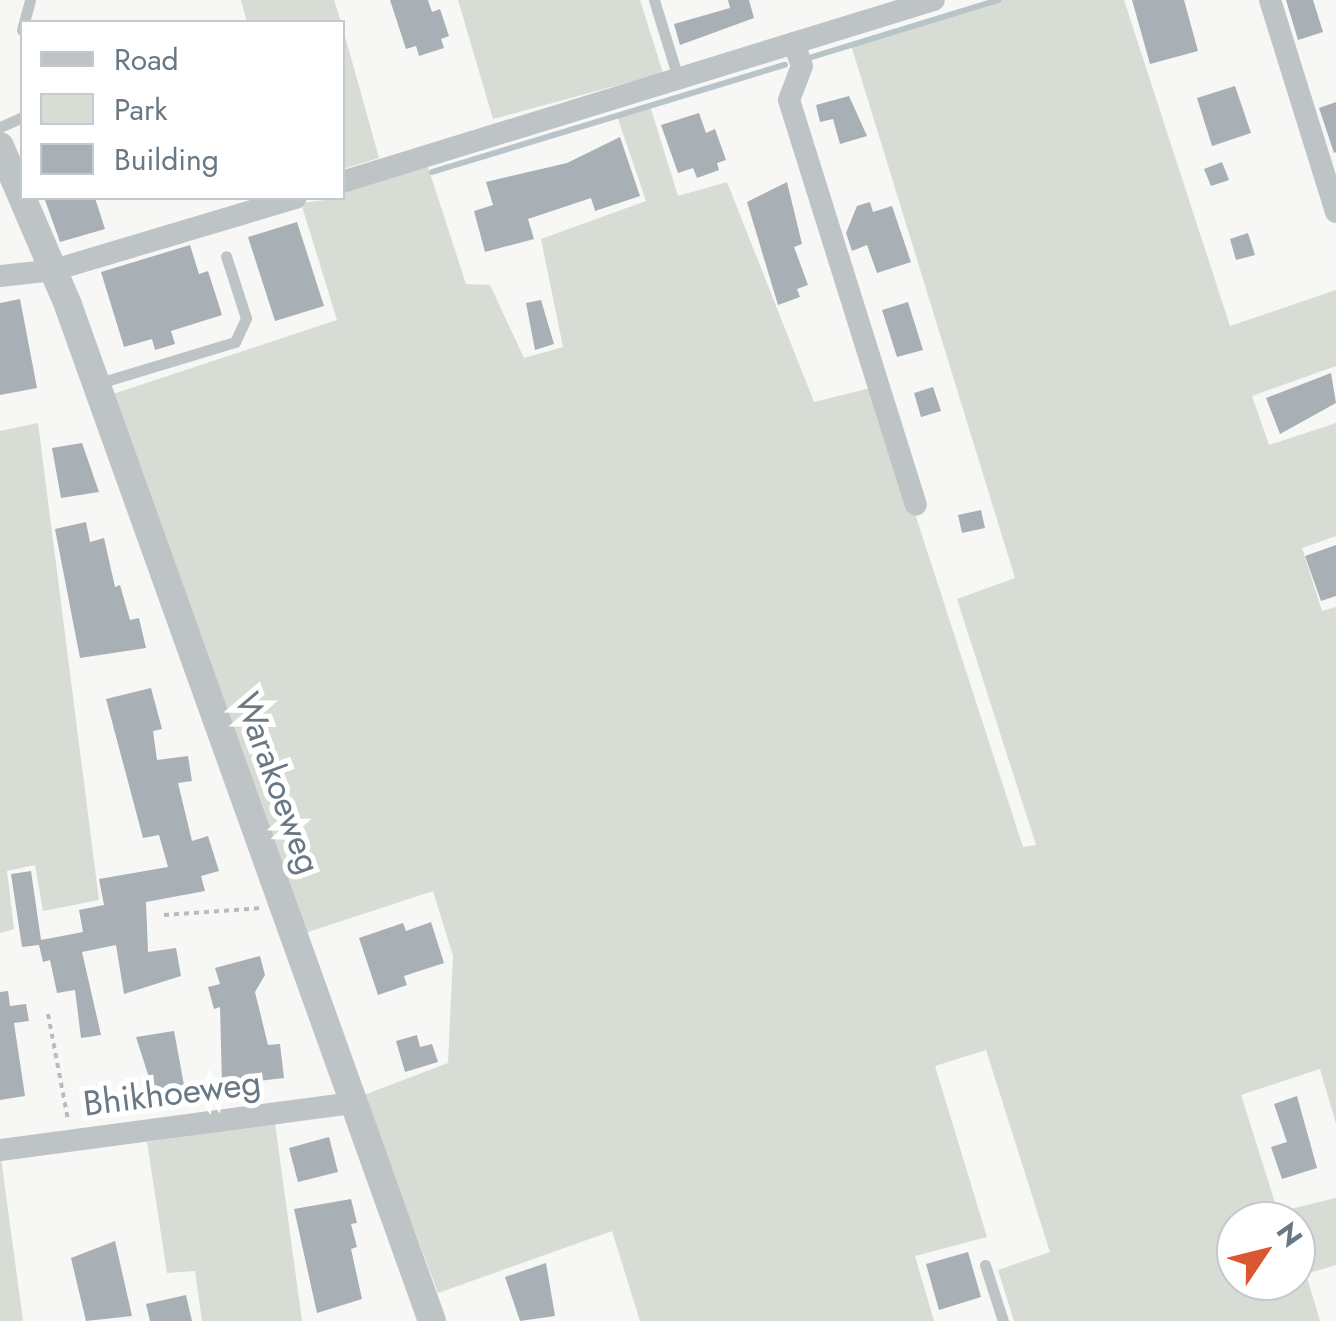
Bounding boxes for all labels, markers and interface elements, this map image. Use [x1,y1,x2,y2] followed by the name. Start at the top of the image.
[20,20,345,200] legend
[114,38,179,81] text: Road
[114,88,167,131] text: Park
[114,138,219,181] text: Building
[226,687,330,879] street label: Warakoeweg
[81,1061,263,1125] street label: Bhikhoeweg
[1216,1201,1316,1301] north arrow
[1266,1214,1313,1256] text: N

